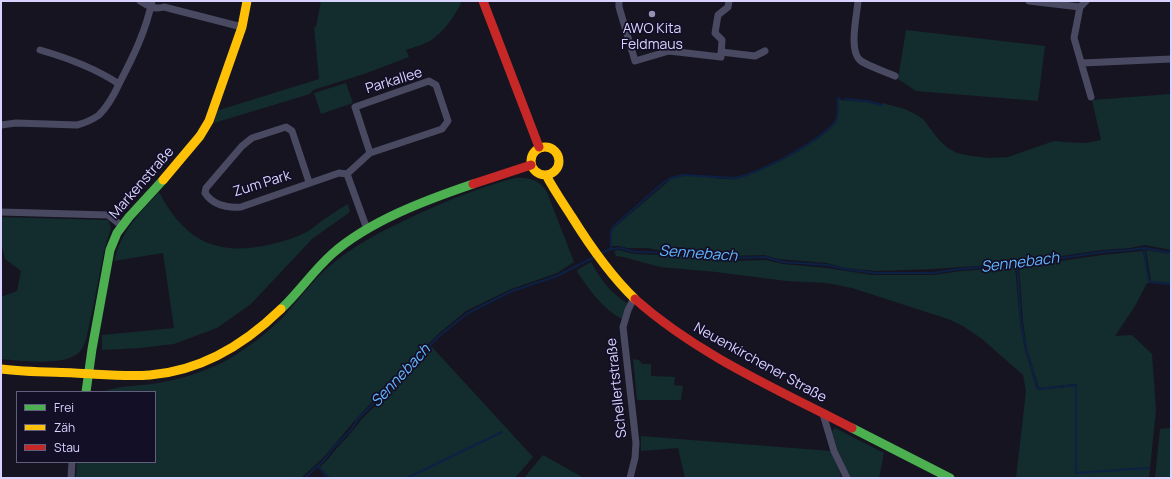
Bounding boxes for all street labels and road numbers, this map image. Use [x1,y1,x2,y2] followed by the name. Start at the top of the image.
[364,64,424,98] street label: Parkallee
[106,144,178,222] street label: Markenstraße
[231,167,293,201] street label: Zum Park
[691,319,829,407] street label: Neuenkirchener Straße
[603,337,631,439] street label: Schellertstraße

